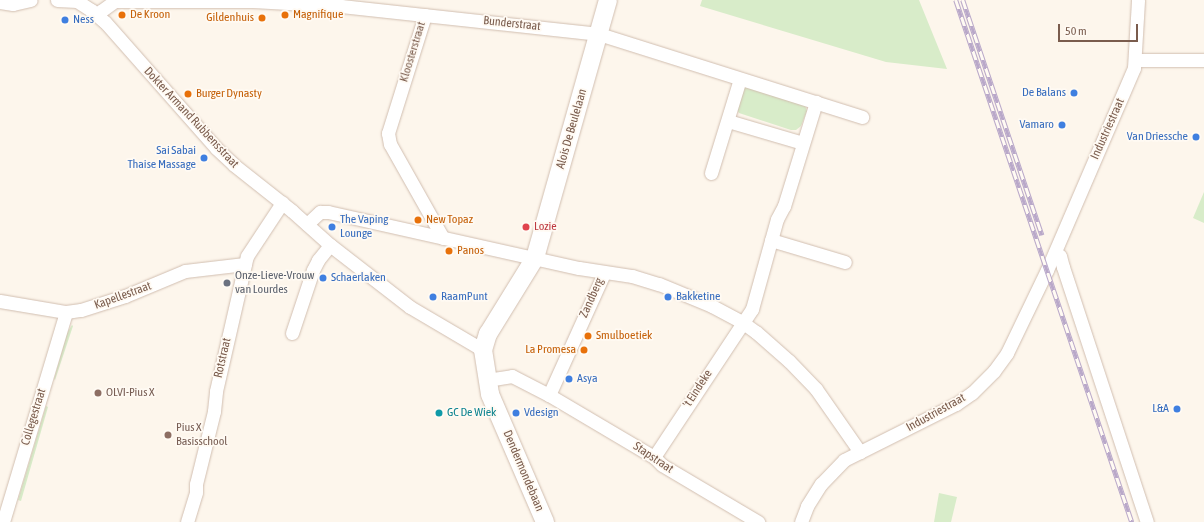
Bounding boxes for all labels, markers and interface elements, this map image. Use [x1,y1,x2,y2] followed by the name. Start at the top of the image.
[130,8,170,22] place label: De Kroon
[293,8,343,22] place label: Magnifique
[117,10,127,20] marker: De Kroon
[280,10,290,20] marker: Magnifique
[206,11,254,25] place label: Gildenhuis
[73,13,94,27] place label: Ness
[257,13,267,23] marker: Gildenhuis
[483,14,541,34] street label: Bunderstraat
[60,15,70,25] marker: Ness
[1060,16,1140,42] scale bar
[397,20,429,84] street label: Kloosterstraat
[1065,24,1087,38] text: 50 m
[140,65,242,171] street label: Dokter Armand Rubbensstraat
[1022,86,1066,100] place label: De Balans
[196,87,262,101] place label: Burger Dynasty
[554,87,590,171] street label: Alois De Beulelaan
[1069,88,1079,98] marker: De Balans
[183,89,193,99] marker: Burger Dynasty
[1088,96,1128,162] street label: Industriestraat
[1020,118,1054,132] place label: Vamaro
[1057,120,1067,130] marker: Vamaro
[1127,130,1188,144] place label: Van Driessche
[1191,132,1201,142] marker: Van Driessche
[127,144,196,172] place label: Sai Sabai Thaise Massage
[199,153,209,163] marker: Sai Sabai Thaise Massage
[340,213,388,241] place label: The Vaping Lounge
[426,213,473,227] place label: New Topaz
[413,215,423,225] marker: New Topaz
[534,220,557,234] place label: Lozie
[327,222,337,232] marker: The Vaping Lounge
[521,222,531,232] marker: Lozie
[457,244,484,258] place label: Panos
[444,246,454,256] marker: Panos
[235,269,314,297] place label: Onze-Lieve-Vrouw van Lourdes
[331,271,386,285] place label: Schaerlaken
[318,273,328,283] marker: Schaerlaken
[577,276,607,320] street label: Zandberg
[222,278,232,288] marker: Onze-Lieve-Vrouw van Lourdes
[93,279,153,313] street label: Kapellestraat
[441,290,488,304] place label: RaamPunt
[676,290,721,304] place label: Bakketine
[428,292,438,302] marker: RaamPunt
[663,292,673,302] marker: Bakketine
[596,329,652,343] place label: Smulboetiek
[583,331,593,341] marker: Smulboetiek
[211,337,235,379] street label: Rotstraat
[525,343,576,357] place label: La Promesa
[579,345,589,355] marker: La Promesa
[680,367,716,411] street label: 't Eindeke
[577,372,598,386] place label: Asya
[564,374,574,384] marker: Asya
[106,386,154,400] place label: OLVI-Pius X
[19,387,49,447] street label: Collegestraat
[93,388,103,398] marker: OLVI-Pius X
[904,391,968,435] street label: Industriestraat
[1152,402,1169,416] place label: L&A
[1172,404,1182,414] marker: L&A
[447,406,496,420] place label: GC De Wiek
[524,406,559,420] place label: Vdesign
[434,408,444,418] marker: GC De Wiek
[511,408,521,418] marker: Vdesign
[176,421,227,449] place label: Pius X Basisschool
[499,428,547,514] street label: Dendermondebaan
[163,430,173,440] marker: Pius X Basisschool
[630,439,676,477] street label: Stapstraat

